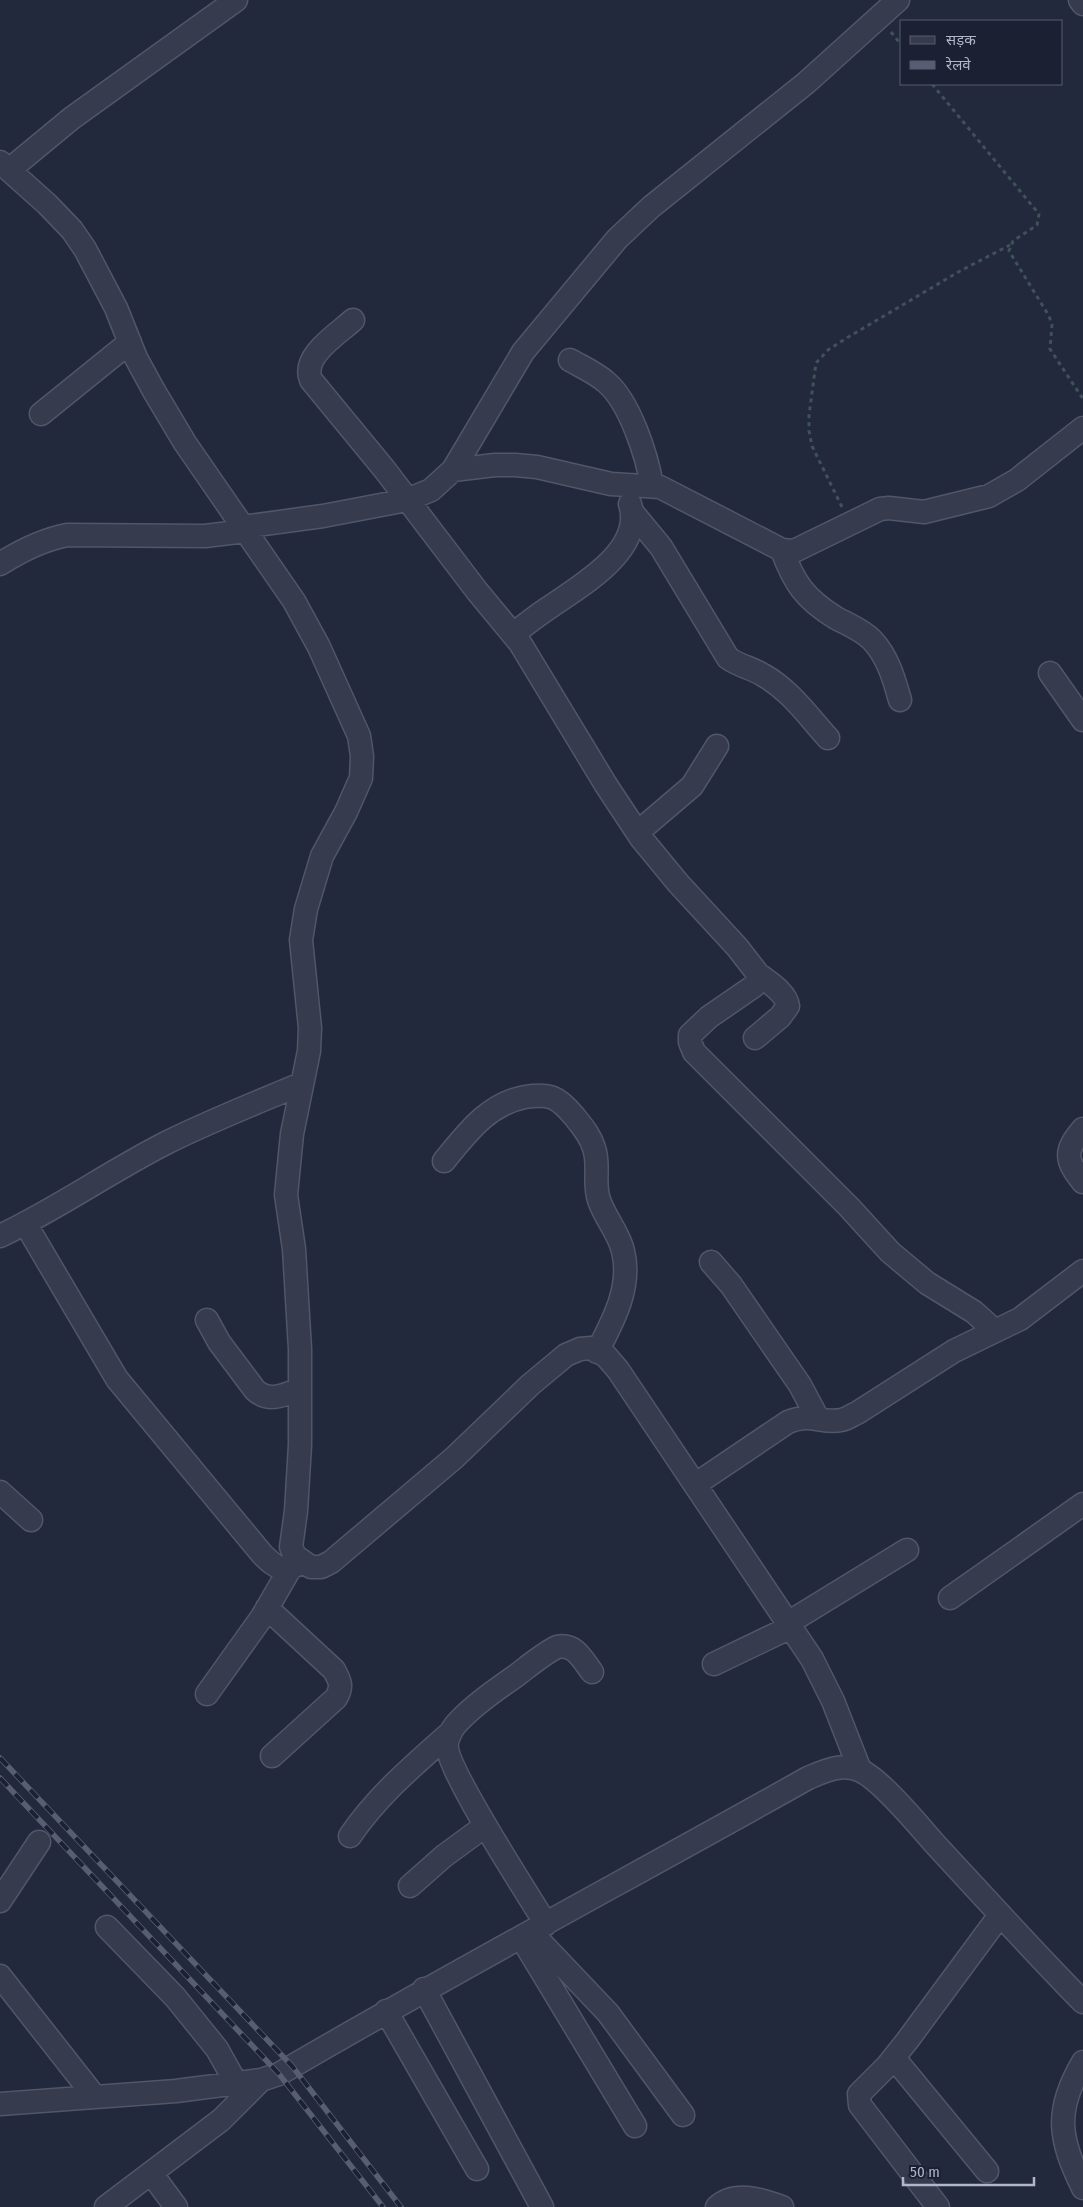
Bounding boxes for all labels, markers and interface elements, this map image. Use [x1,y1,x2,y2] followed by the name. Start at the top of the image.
[900,20,1063,85] legend
[946,31,976,49] text: सड़क
[945,56,971,74] text: रेलवे
[903,2154,1034,2186] scale bar
[910,2163,940,2181] text: 50 m

